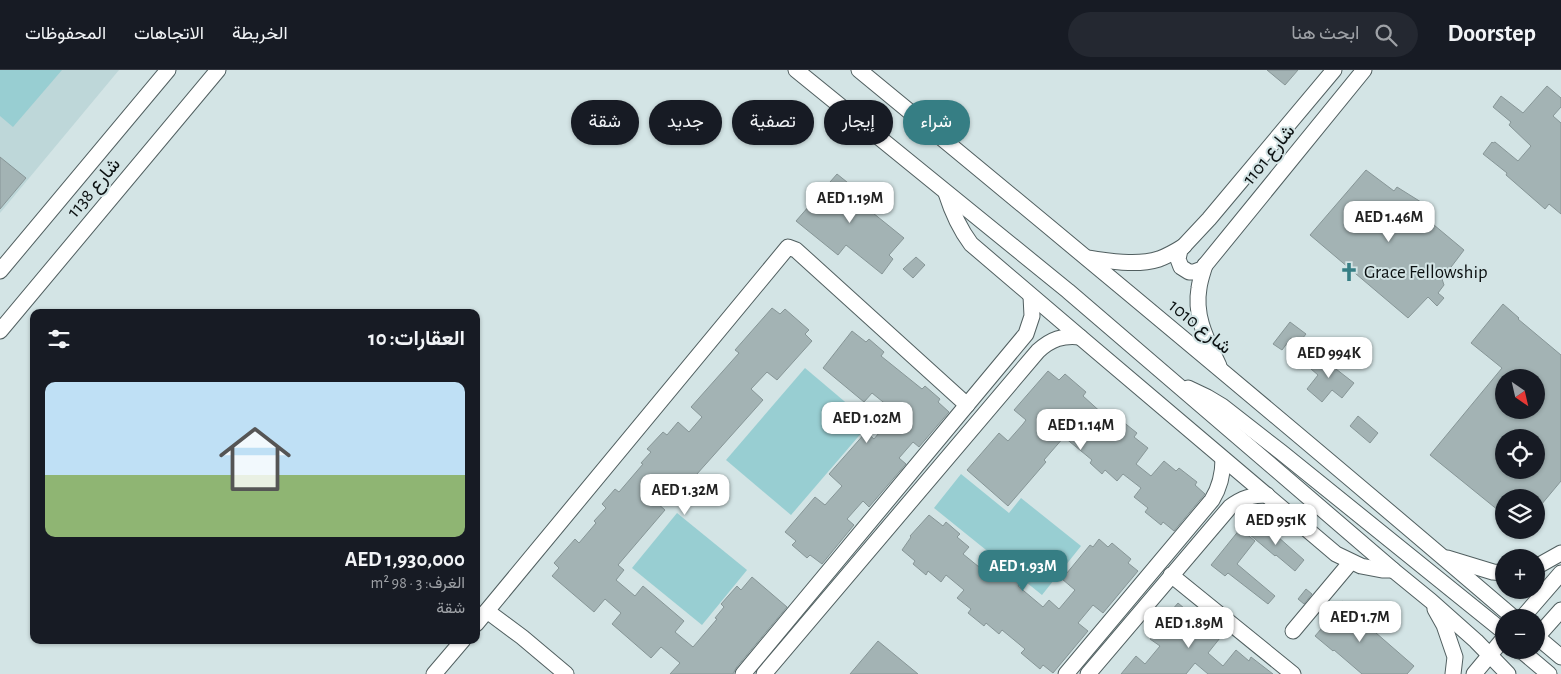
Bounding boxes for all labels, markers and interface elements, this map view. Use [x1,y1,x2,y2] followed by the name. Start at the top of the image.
[1068,12,1418,57] search box
[1372,21,1400,49] icon: search
[1448,22,1536,46] text: Doorstep
[1291,24,1360,43] text: ابحث هنا
[25,25,106,43] text: المحفوظات
[134,25,204,43] text: الاتجاهات
[232,25,288,43] text: الخريطة
[571,100,639,145] chip: شقة
[649,100,722,145] chip: جديد
[732,100,814,145] chip: تصفية
[824,100,893,145] chip: إيجار
[903,100,970,145] chip: شراء
[1239,121,1300,190] street label: شارع 1101
[64,155,126,223] street label: شارع 1138
[793,182,907,224] pin: AED 1.19M
[817,190,883,206] text: AED 1.19M
[1332,200,1446,243] pin: AED 1.46M
[1355,209,1423,225] text: AED 1.46M
[1338,261,1360,283] church icon: Grace Fellowship
[1364,263,1488,282] place label: Grace Fellowship
[1164,296,1235,359] street label: شارع 1010
[45,325,73,353] icon: filters
[368,328,465,349] text: العقارات: 10
[1277,336,1381,379] pin: AED 994K
[1297,345,1361,361] text: AED 994K
[1495,369,1545,419] north arrow
[1495,369,1545,659] map controls
[810,402,924,444] pin: AED 1.02M
[1024,408,1138,451] pin: AED 1.14M
[833,410,901,426] text: AED 1.02M
[210,414,300,504] icon: home
[1048,417,1114,433] text: AED 1.14M
[1495,429,1545,479] button: locate
[628,474,742,516] pin: AED 1.32M
[651,482,719,498] text: AED 1.32M
[1495,489,1545,539] button: layers
[1224,504,1328,546] pin: AED 951K
[1246,512,1306,528] text: AED 951K
[345,549,465,570] text: AED 1,930,000
[1495,549,1545,599] button: +
[966,550,1080,592] pin: AED 1.93M
[989,558,1057,574] text: AED 1.93M
[371,575,465,591] text: الغرف: 3 · 98 m²
[436,600,465,616] text: شقة
[1308,600,1412,643] pin: AED 1.7M
[1132,606,1246,649] pin: AED 1.89M
[1330,609,1390,625] text: AED 1.7M
[1495,609,1545,659] button: −
[1155,615,1223,631] text: AED 1.89M

